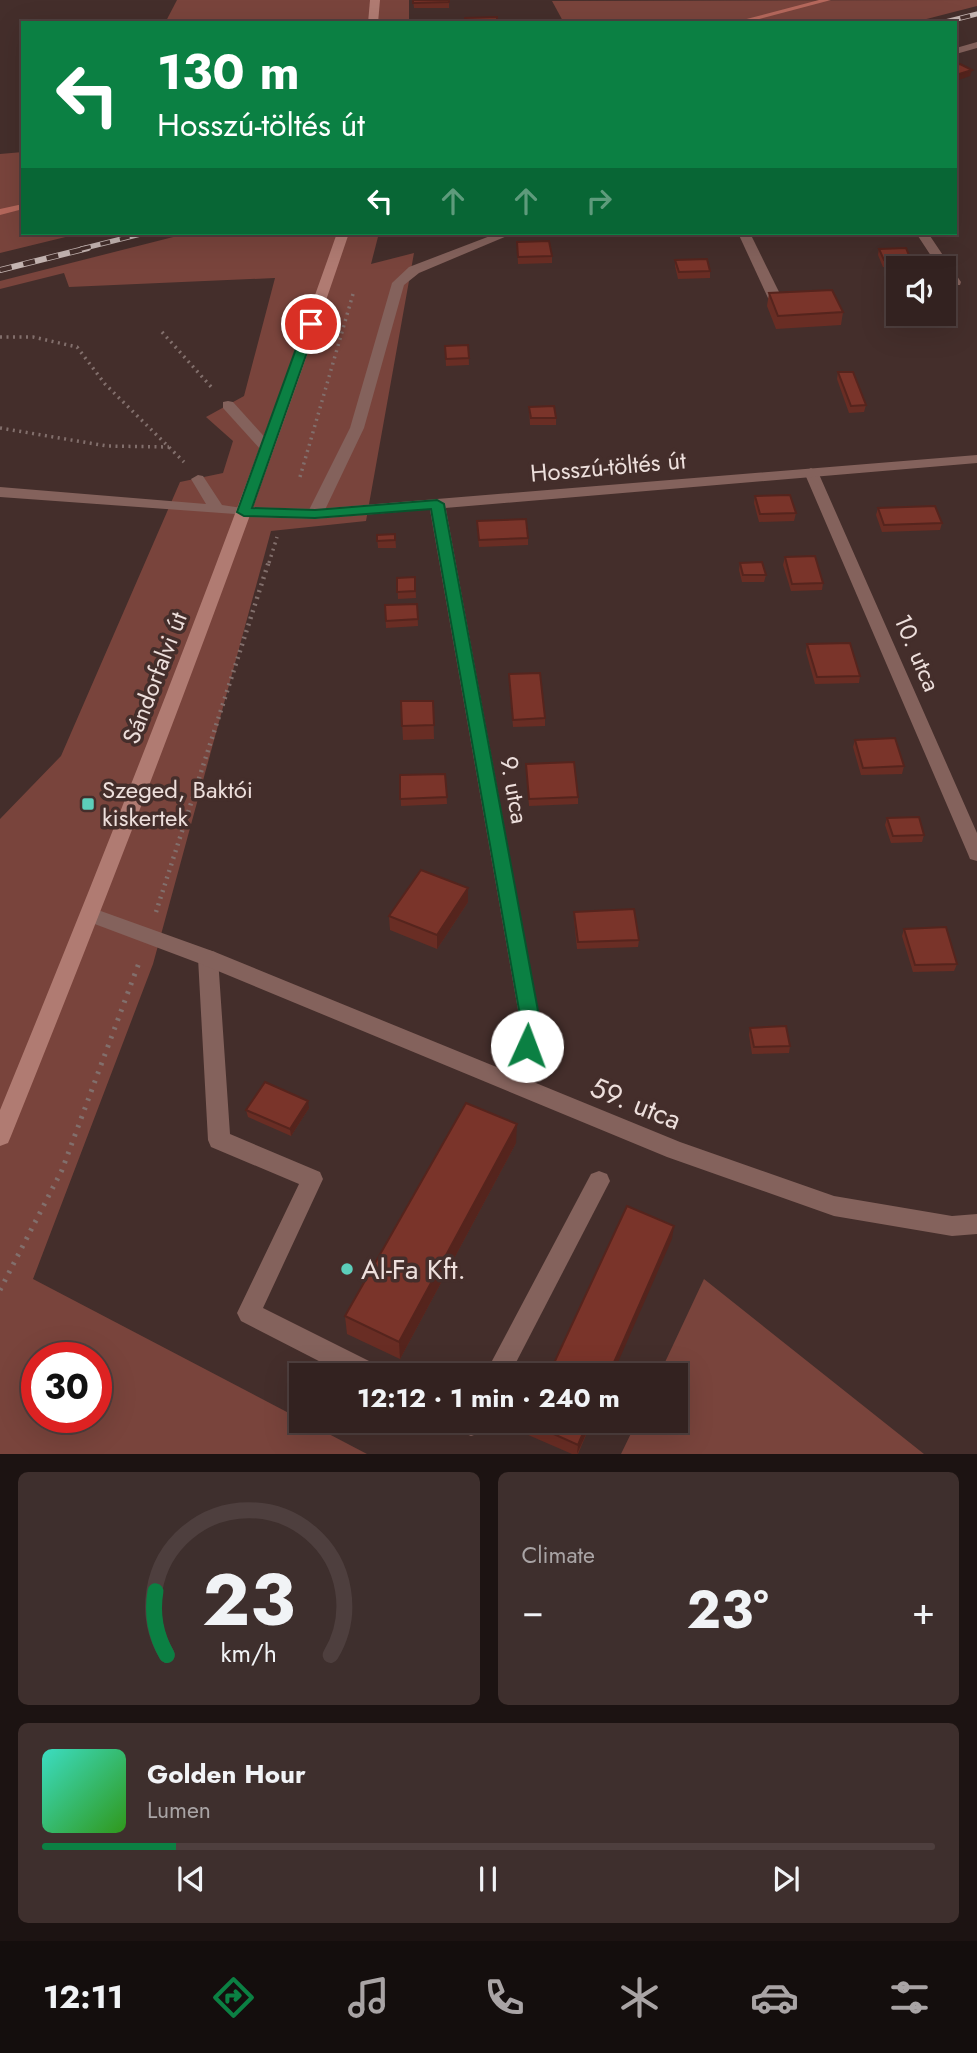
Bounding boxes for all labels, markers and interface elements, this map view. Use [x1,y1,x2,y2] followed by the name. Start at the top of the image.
[157,37,300,107] text: 130 m
[42,49,133,140] icon: left
[157,102,365,148] text: Hosszú-töltés út
[361,182,399,220] icon: left
[434,182,472,220] icon: ahead
[507,182,545,220] icon: ahead
[580,182,618,220] icon: right
[886,256,956,326] map controls
[886,256,956,326] button: sound
[281,294,341,354] pin
[292,305,330,343] icon: arrive
[529,442,687,491] street label: Hosszú-töltés út
[113,607,196,749] street label: Sándorfalvi út
[886,609,949,697] street label: 10. utca
[491,753,538,826] street label: 9. utca
[102,772,253,835] place label: Szeged, Baktói kiskertek
[80,796,96,812] marker: Szeged, Baktói kiskertek
[490,1009,564,1083] position arrow
[584,1067,688,1140] street label: 59. utca
[361,1249,466,1290] place label: Al-Fa Kft.
[339,1261,355,1277] marker: Al-Fa Kft.
[21,1342,112,1433] speed limit sign: 30
[357,1379,620,1417] text: 12:12 · 1 min · 240 m
[522,1538,595,1572] text: Climate
[202,1547,295,1652] text: 23
[687,1572,769,1648] text: 23°
[522,1583,544,1638] text: −
[912,1583,935,1638] text: +
[220,1634,277,1670] text: km/h
[147,1755,306,1793] text: Golden Hour
[147,1793,211,1827] text: Lumen
[172,1860,210,1898] icon: previous
[469,1860,507,1898] icon: pause
[767,1860,805,1898] icon: next
[209,1973,258,2022] icon: directions
[344,1973,393,2022] icon: music
[480,1973,529,2022] icon: phone
[615,1973,664,2022] icon: climate
[750,1973,799,2022] icon: car
[885,1973,934,2022] icon: filters
[43,1974,123,2020] text: 12:11

